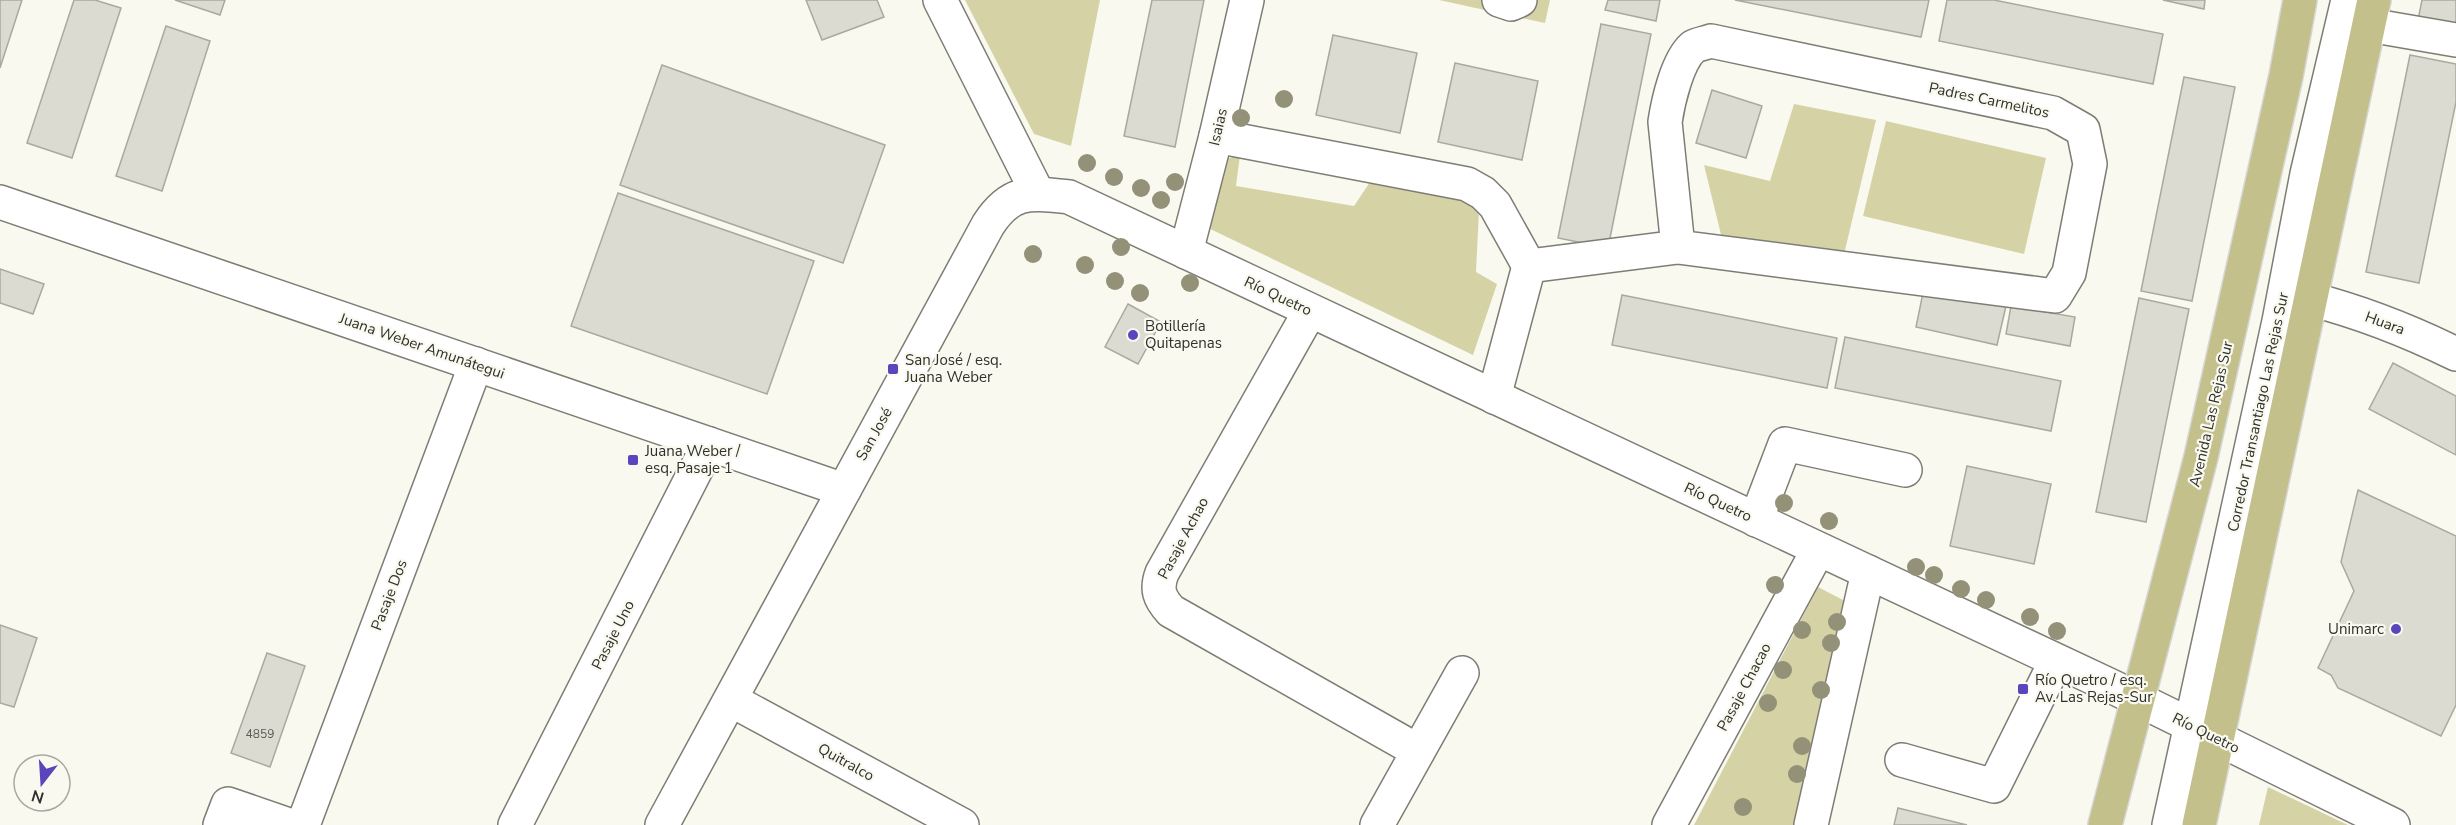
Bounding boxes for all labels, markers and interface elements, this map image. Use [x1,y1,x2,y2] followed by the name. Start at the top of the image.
[1927,77,2051,123] street label: Padres Carmelitos
[1204,106,1232,148] street label: Isaias
[1241,272,1315,320] street label: Río Quetro
[2223,290,2293,534] street label: Corredor Transantiago Las Rejas Sur
[2362,307,2408,339] street label: Huara
[336,308,507,384] street label: Juana Weber Amunátegui
[1145,316,1222,353] place label: Botillería Quitapenas
[1126,328,1140,342] marker: Botillería Quitapenas
[2184,338,2238,489] street label: Avenida Las Rejas Sur
[904,350,1002,387] place label: San José / esq. Juana Weber
[886,362,900,376] marker: San José / esq. Juana Weber
[851,404,897,464] street label: San José
[644,441,741,478] place label: Juana Weber / esq. Pasaje 1
[626,453,640,467] marker: Juana Weber / esq. Pasaje 1
[1681,478,1755,526] street label: Río Quetro
[1153,493,1213,583] street label: Pasaje Achao
[366,557,412,633] street label: Pasaje Dos
[587,597,639,673] street label: Pasaje Uno
[2328,619,2384,639] place label: Unimarc
[2389,622,2403,636] marker: Unimarc
[1712,639,1776,735] street label: Pasaje Chacao
[2035,670,2153,707] place label: Río Quetro / esq. Av. Las Rejas-Sur
[2016,682,2030,696] marker: Río Quetro / esq. Av. Las Rejas-Sur
[2169,708,2243,758] street label: Río Quetro
[246,726,274,742] house number: 4859
[814,738,878,786] street label: Quitralco
[12,753,72,813] north arrow
[29,784,47,809] text: N

